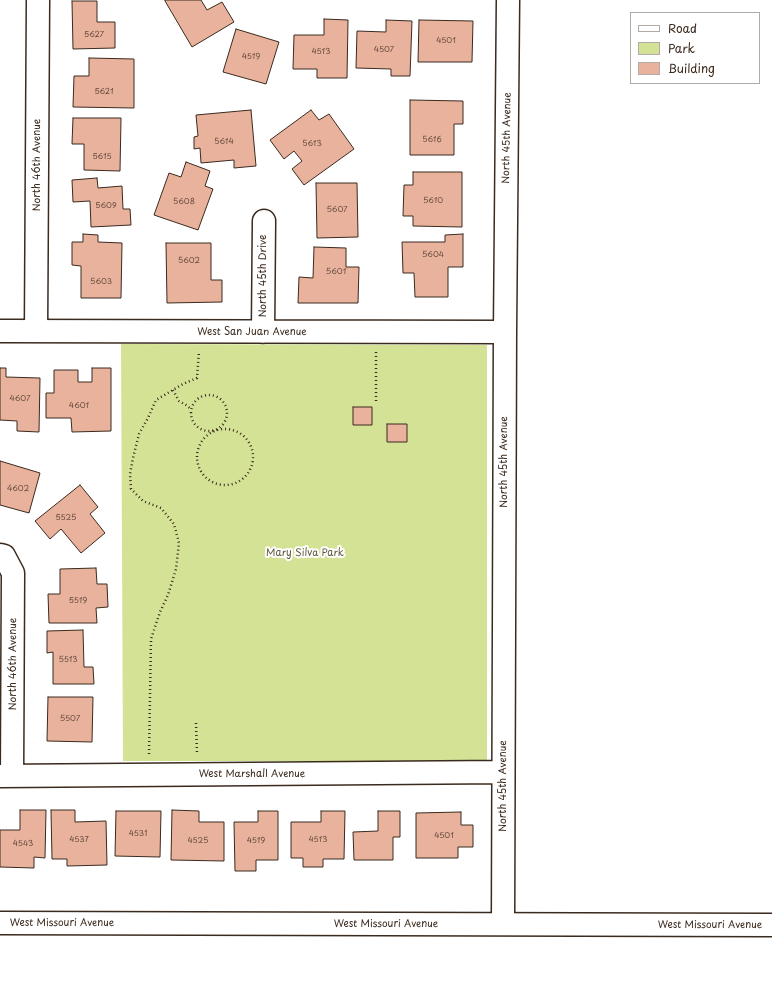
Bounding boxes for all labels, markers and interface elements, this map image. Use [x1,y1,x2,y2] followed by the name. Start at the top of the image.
[630,12,760,84] legend
[668,19,697,37] text: Road
[84,30,104,40] house number: 5627
[436,36,456,46] house number: 4501
[668,39,695,57] text: Park
[374,45,394,55] house number: 4507
[312,47,330,57] house number: 4513
[242,52,260,62] house number: 4519
[668,59,715,77] text: Building
[94,87,114,97] house number: 5621
[500,92,514,184] street label: North 45th Avenue
[31,119,43,211] street label: North 46th Avenue
[422,135,442,145] house number: 5616
[214,137,234,147] house number: 5614
[302,139,322,149] house number: 5613
[92,152,112,162] house number: 5615
[423,196,443,206] house number: 5610
[173,197,195,207] house number: 5608
[95,201,117,211] house number: 5609
[326,205,348,215] house number: 5607
[257,235,269,317] street label: North 45th Drive
[422,250,444,260] house number: 5604
[178,256,200,266] house number: 5602
[326,267,346,277] house number: 5601
[90,277,112,287] house number: 5603
[197,326,307,338] street label: West San Juan Avenue
[9,394,31,404] house number: 4607
[69,401,89,411] house number: 4601
[498,416,510,508] street label: North 45th Avenue
[7,484,29,494] house number: 4602
[56,513,76,523] house number: 5525
[266,547,344,559] park label: Mary Silva Park
[69,596,87,606] house number: 5519
[7,618,19,710] street label: North 46th Avenue
[58,655,78,665] house number: 5513
[60,714,80,724] house number: 5507
[497,740,509,832] street label: North 45th Avenue
[199,768,305,780] street label: West Marshall Avenue
[129,829,147,839] house number: 4531
[434,831,454,841] house number: 4501
[69,835,89,845] house number: 4537
[309,835,327,845] house number: 4513
[188,836,208,846] house number: 4525
[247,836,265,846] house number: 4519
[13,839,33,849] house number: 4543
[10,917,114,929] street label: West Missouri Avenue
[334,918,438,930] street label: West Missouri Avenue
[658,919,762,931] street label: West Missouri Avenue

